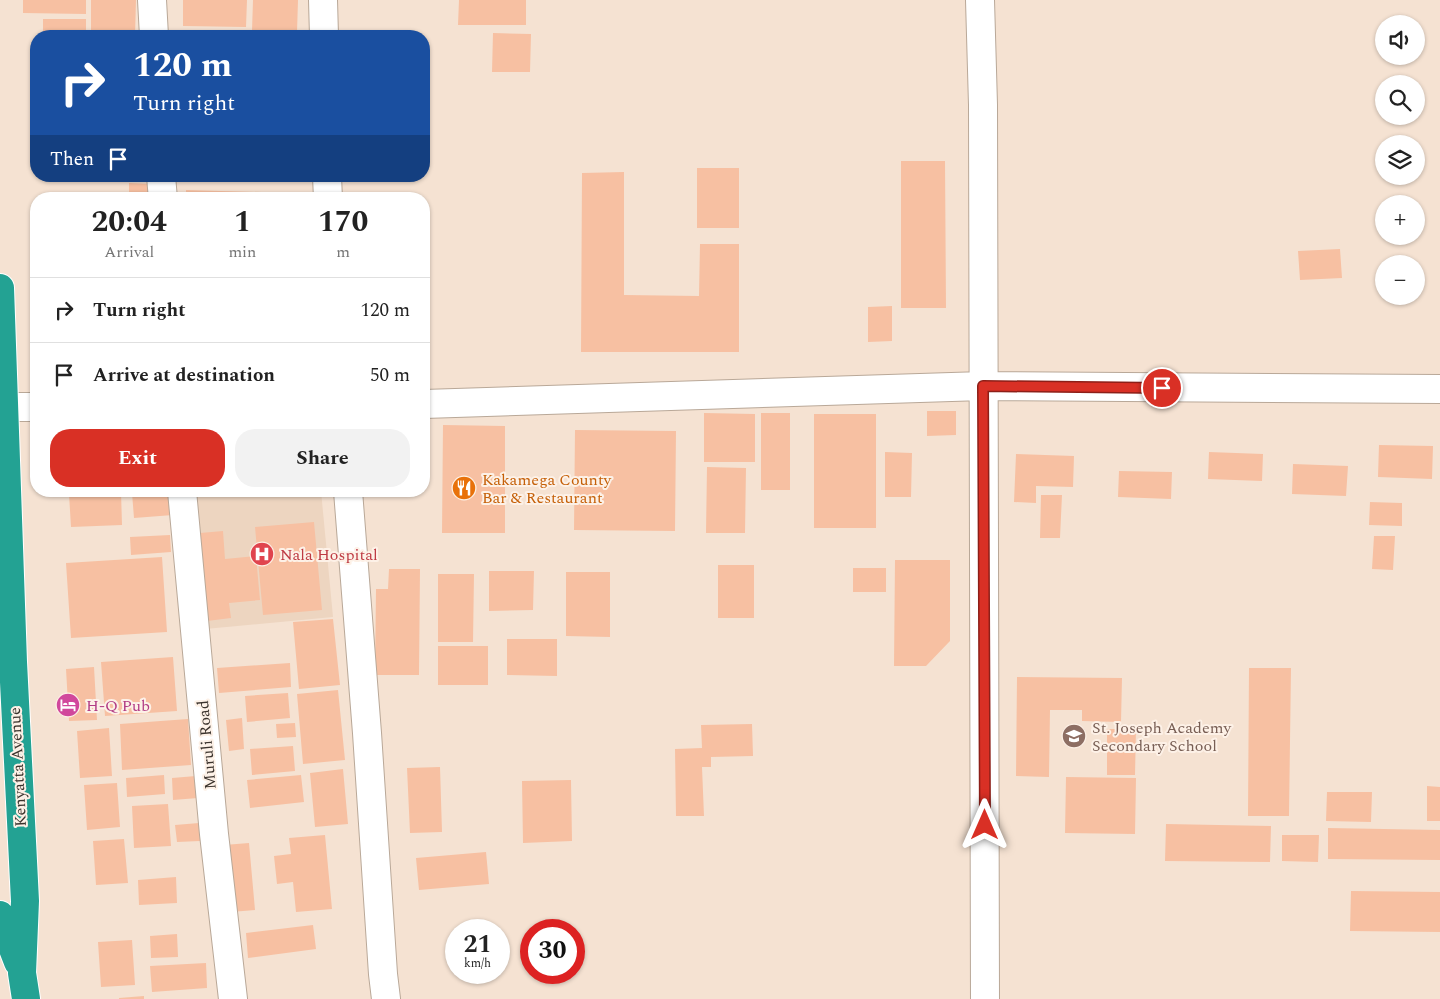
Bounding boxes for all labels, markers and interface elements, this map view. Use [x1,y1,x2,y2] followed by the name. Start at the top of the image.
[1375,15,1425,305] map controls
[1375,15,1425,65] button: sound
[133,39,232,92] text: 120 m
[50,50,115,115] icon: right
[1375,75,1425,125] button: search
[133,87,235,120] text: Turn right
[1375,135,1425,185] button: layers
[50,145,94,174] text: Then
[104,145,132,173] icon: arrive
[1375,195,1425,245] button: +
[92,199,167,245] text: 20:04
[234,199,251,245] text: 1
[318,199,368,245] text: 170
[104,240,154,264] text: Arrival
[228,240,256,264] text: min
[336,240,350,264] text: m
[1375,255,1425,305] button: −
[50,296,78,324] icon: right
[93,296,186,325] text: Turn right
[360,296,410,325] text: 120 m
[50,361,78,389] icon: arrive
[93,361,275,390] text: Arrive at destination
[370,361,410,390] text: 50 m
[1141,367,1183,409] pin
[1148,374,1176,402] icon: arrive
[50,429,225,487] button: Exit
[235,429,410,487] button: Share
[482,468,613,510] place label: Kakamega County Bar & Restaurant
[451,475,477,501] restaurant icon: Kakamega County Bar & Restaurant
[249,541,275,567] hospital icon: Nala Hospital
[280,543,378,567] place label: Nala Hospital
[55,692,81,718] hotel icon: H-Q Pub
[86,694,150,718] place label: H-Q Pub
[191,699,223,791] street label: Muruli Road
[3,707,33,827] street label: Kenyatta Avenue
[1092,716,1232,758] place label: St. Joseph Academy Secondary School
[1061,723,1087,749] school or university icon: St. Joseph Academy Secondary School
[958,798,1010,850] position arrow
[520,919,585,984] speed limit sign: 30
[463,926,492,964] text: 21
[464,954,491,973] text: km/h

